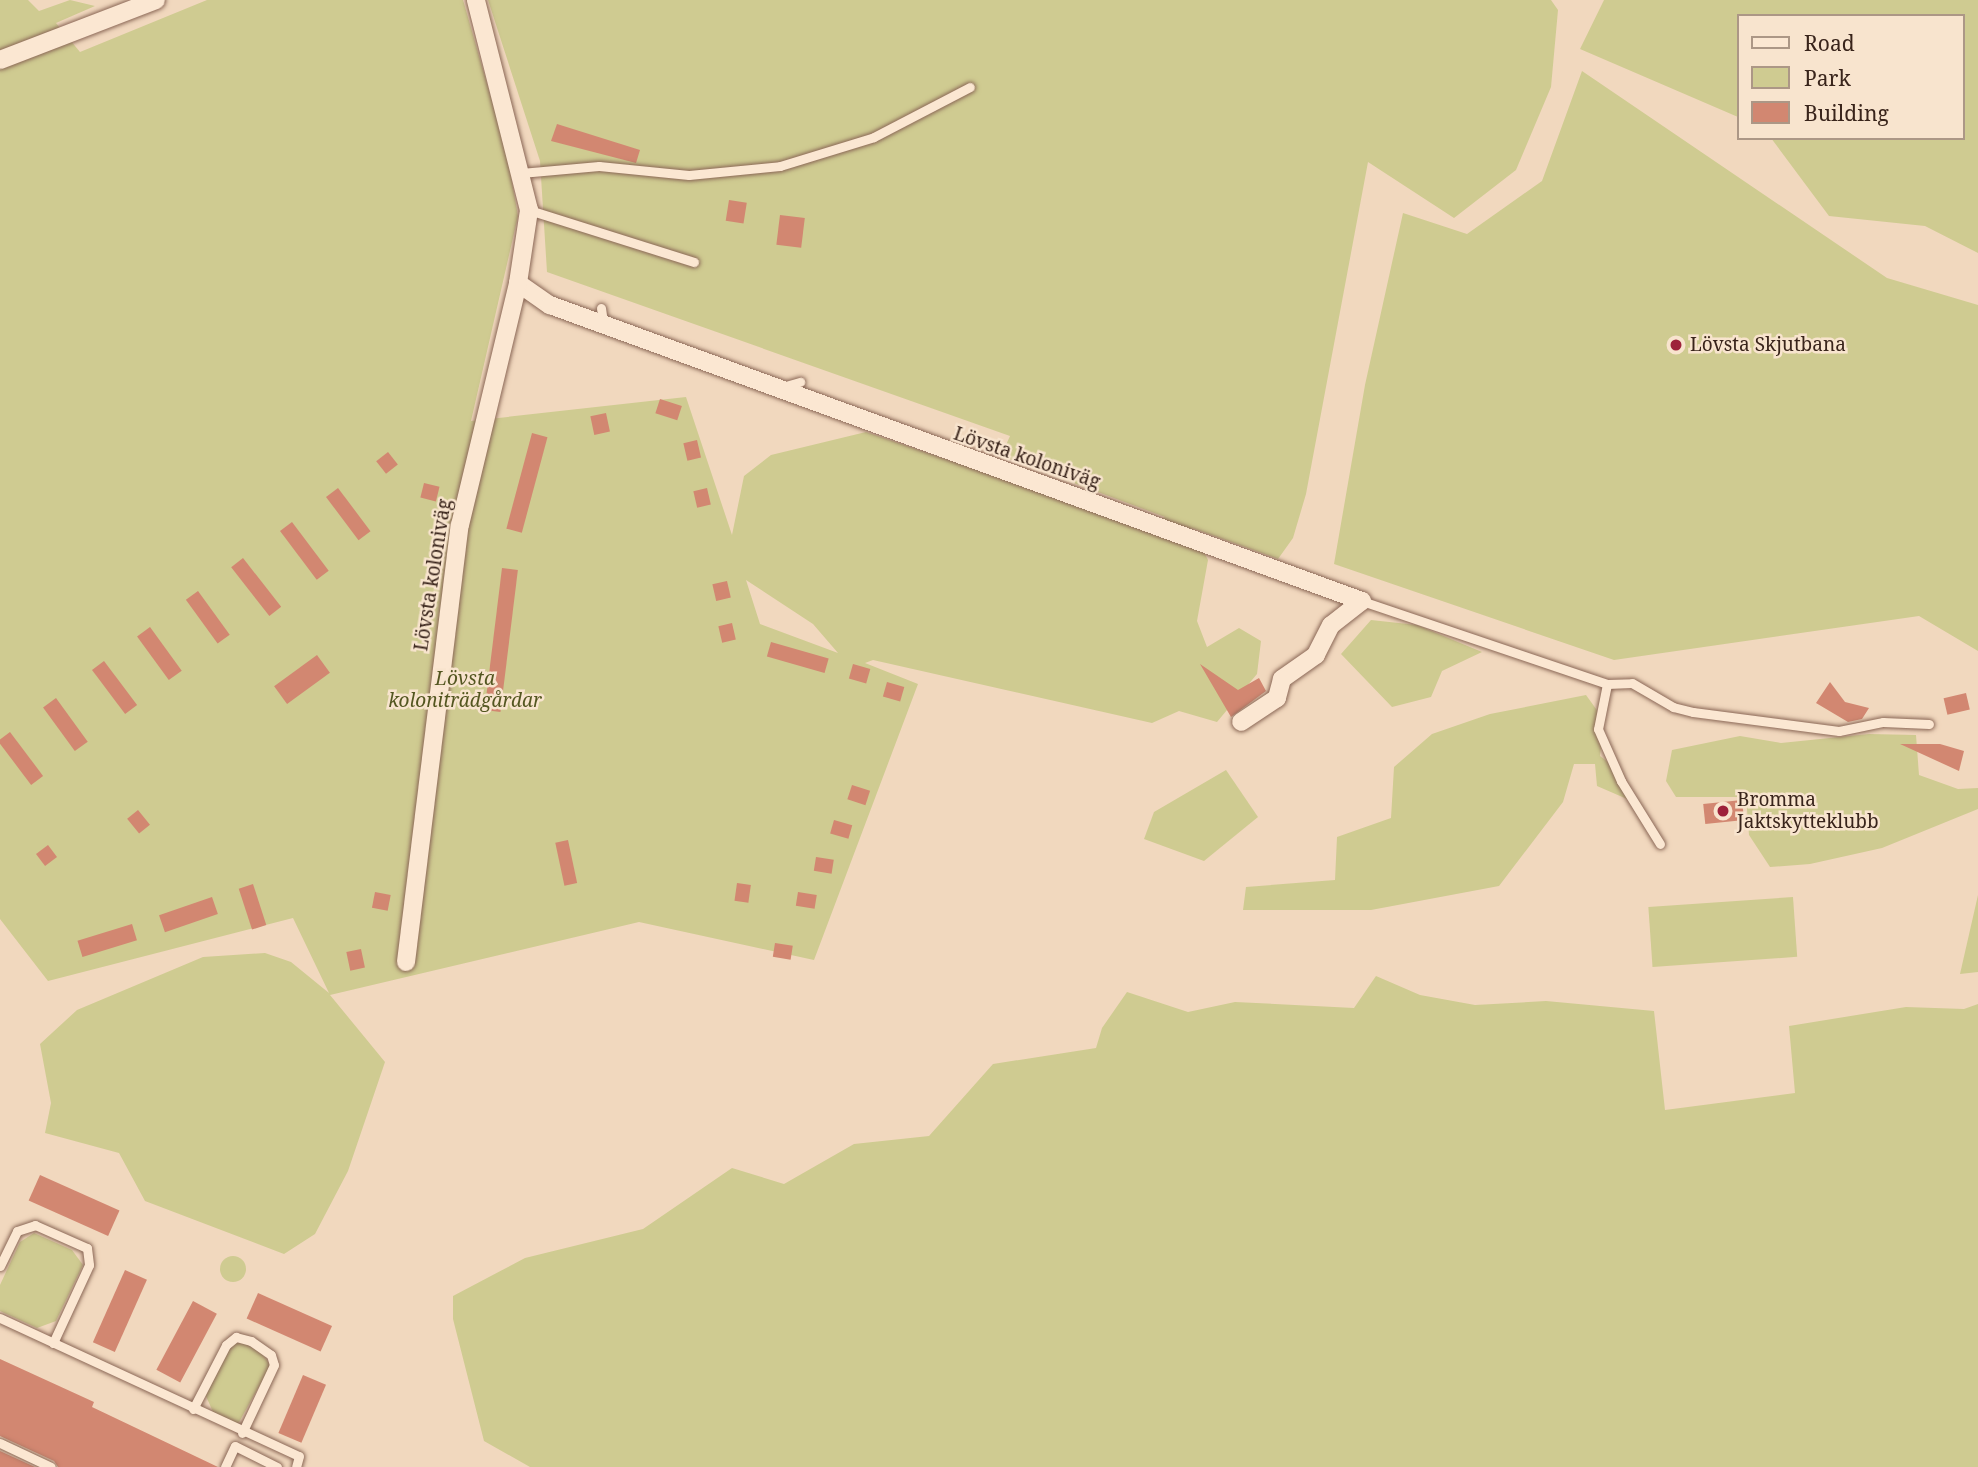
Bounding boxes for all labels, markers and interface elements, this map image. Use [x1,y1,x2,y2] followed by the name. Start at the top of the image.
[1736,14,1964,140] legend
[1804,29,1855,57] text: Road
[1804,64,1851,92] text: Park
[1804,99,1889,127] text: Building
[1690,334,1846,356] place label: Lövsta Skjutbana
[1668,337,1684,353] marker: Lövsta Skjutbana
[951,422,1103,494] street label: Lövsta koloniväg
[410,497,456,653] street label: Lövsta koloniväg
[388,668,542,712] park label: Lövsta koloniträdgårdar
[1737,789,1879,833] place label: Bromma Jaktskytteklubb
[1715,803,1731,819] marker: Bromma Jaktskytteklubb

